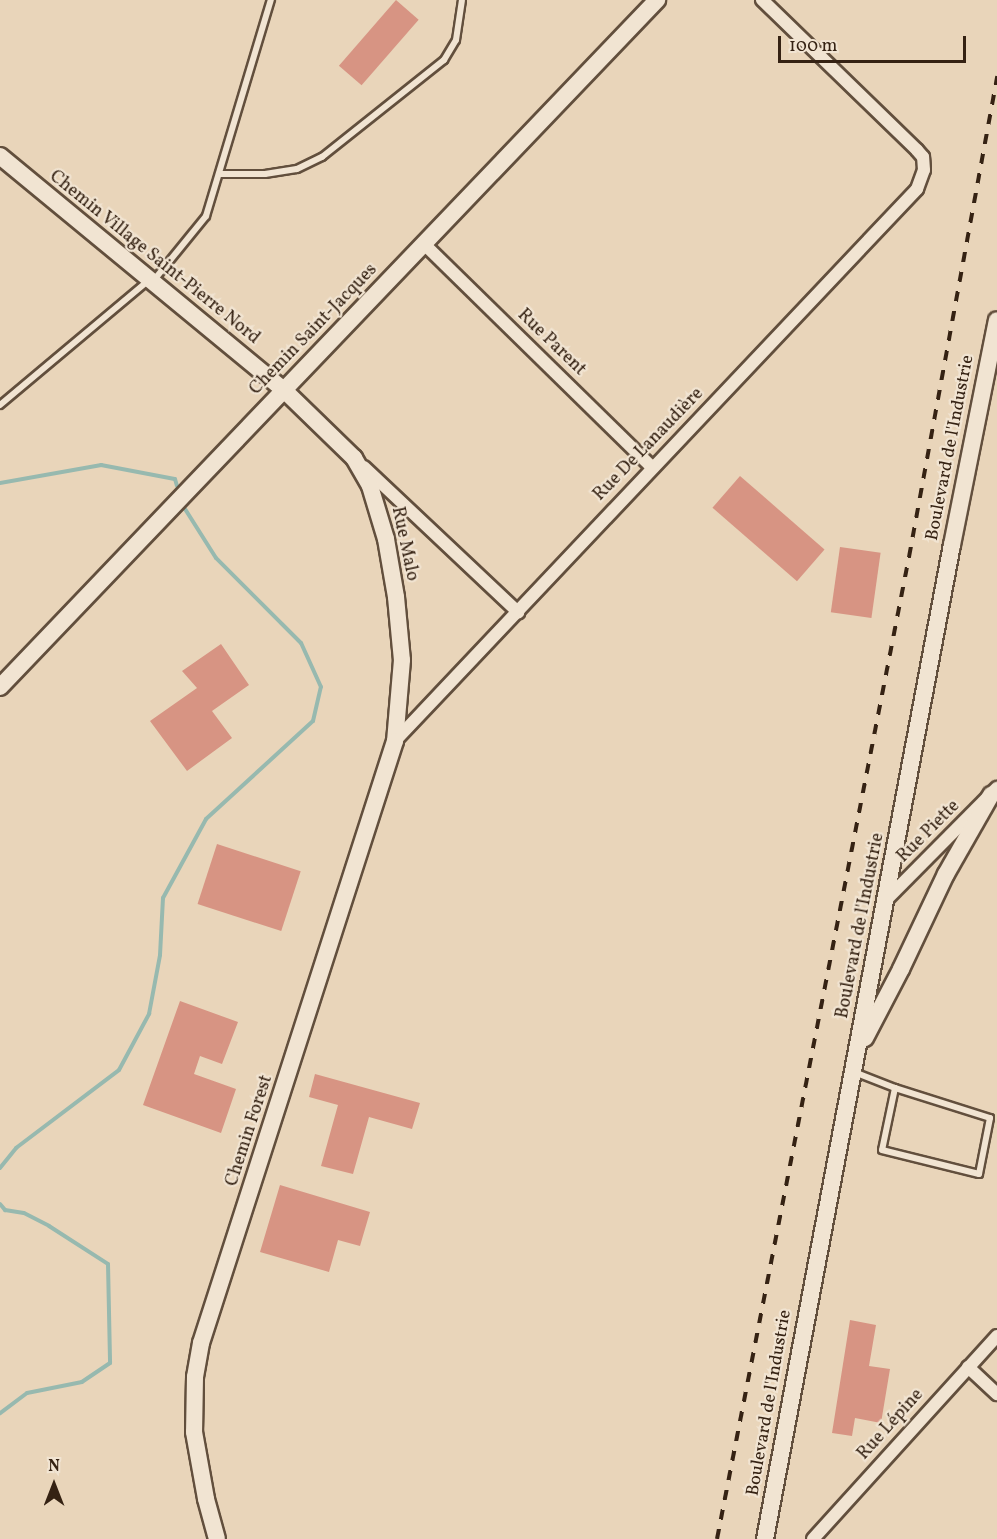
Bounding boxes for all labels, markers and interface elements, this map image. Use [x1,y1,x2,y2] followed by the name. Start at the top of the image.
[781,24,968,62] scale bar
[789,34,838,59] text: 100 m
[44,166,264,350] street label: Chemin Village Saint-Pierre Nord
[246,260,382,400] street label: Chemin Saint-Jacques
[512,305,590,381] street label: Rue Parent
[922,353,980,543] street label: Boulevard de l'Industrie
[589,384,709,506] street label: Rue De Lanaudière
[386,505,422,583] street label: Rue Malo
[893,796,965,868] street label: Rue Piette
[832,831,890,1021] street label: Boulevard de l'Industrie
[222,1073,278,1189] street label: Chemin Forest
[743,1308,797,1498] street label: Boulevard de l'Industrie
[853,1385,929,1465] street label: Rue Lépine
[24,1455,84,1515] north arrow
[48,1456,60,1478] text: N

